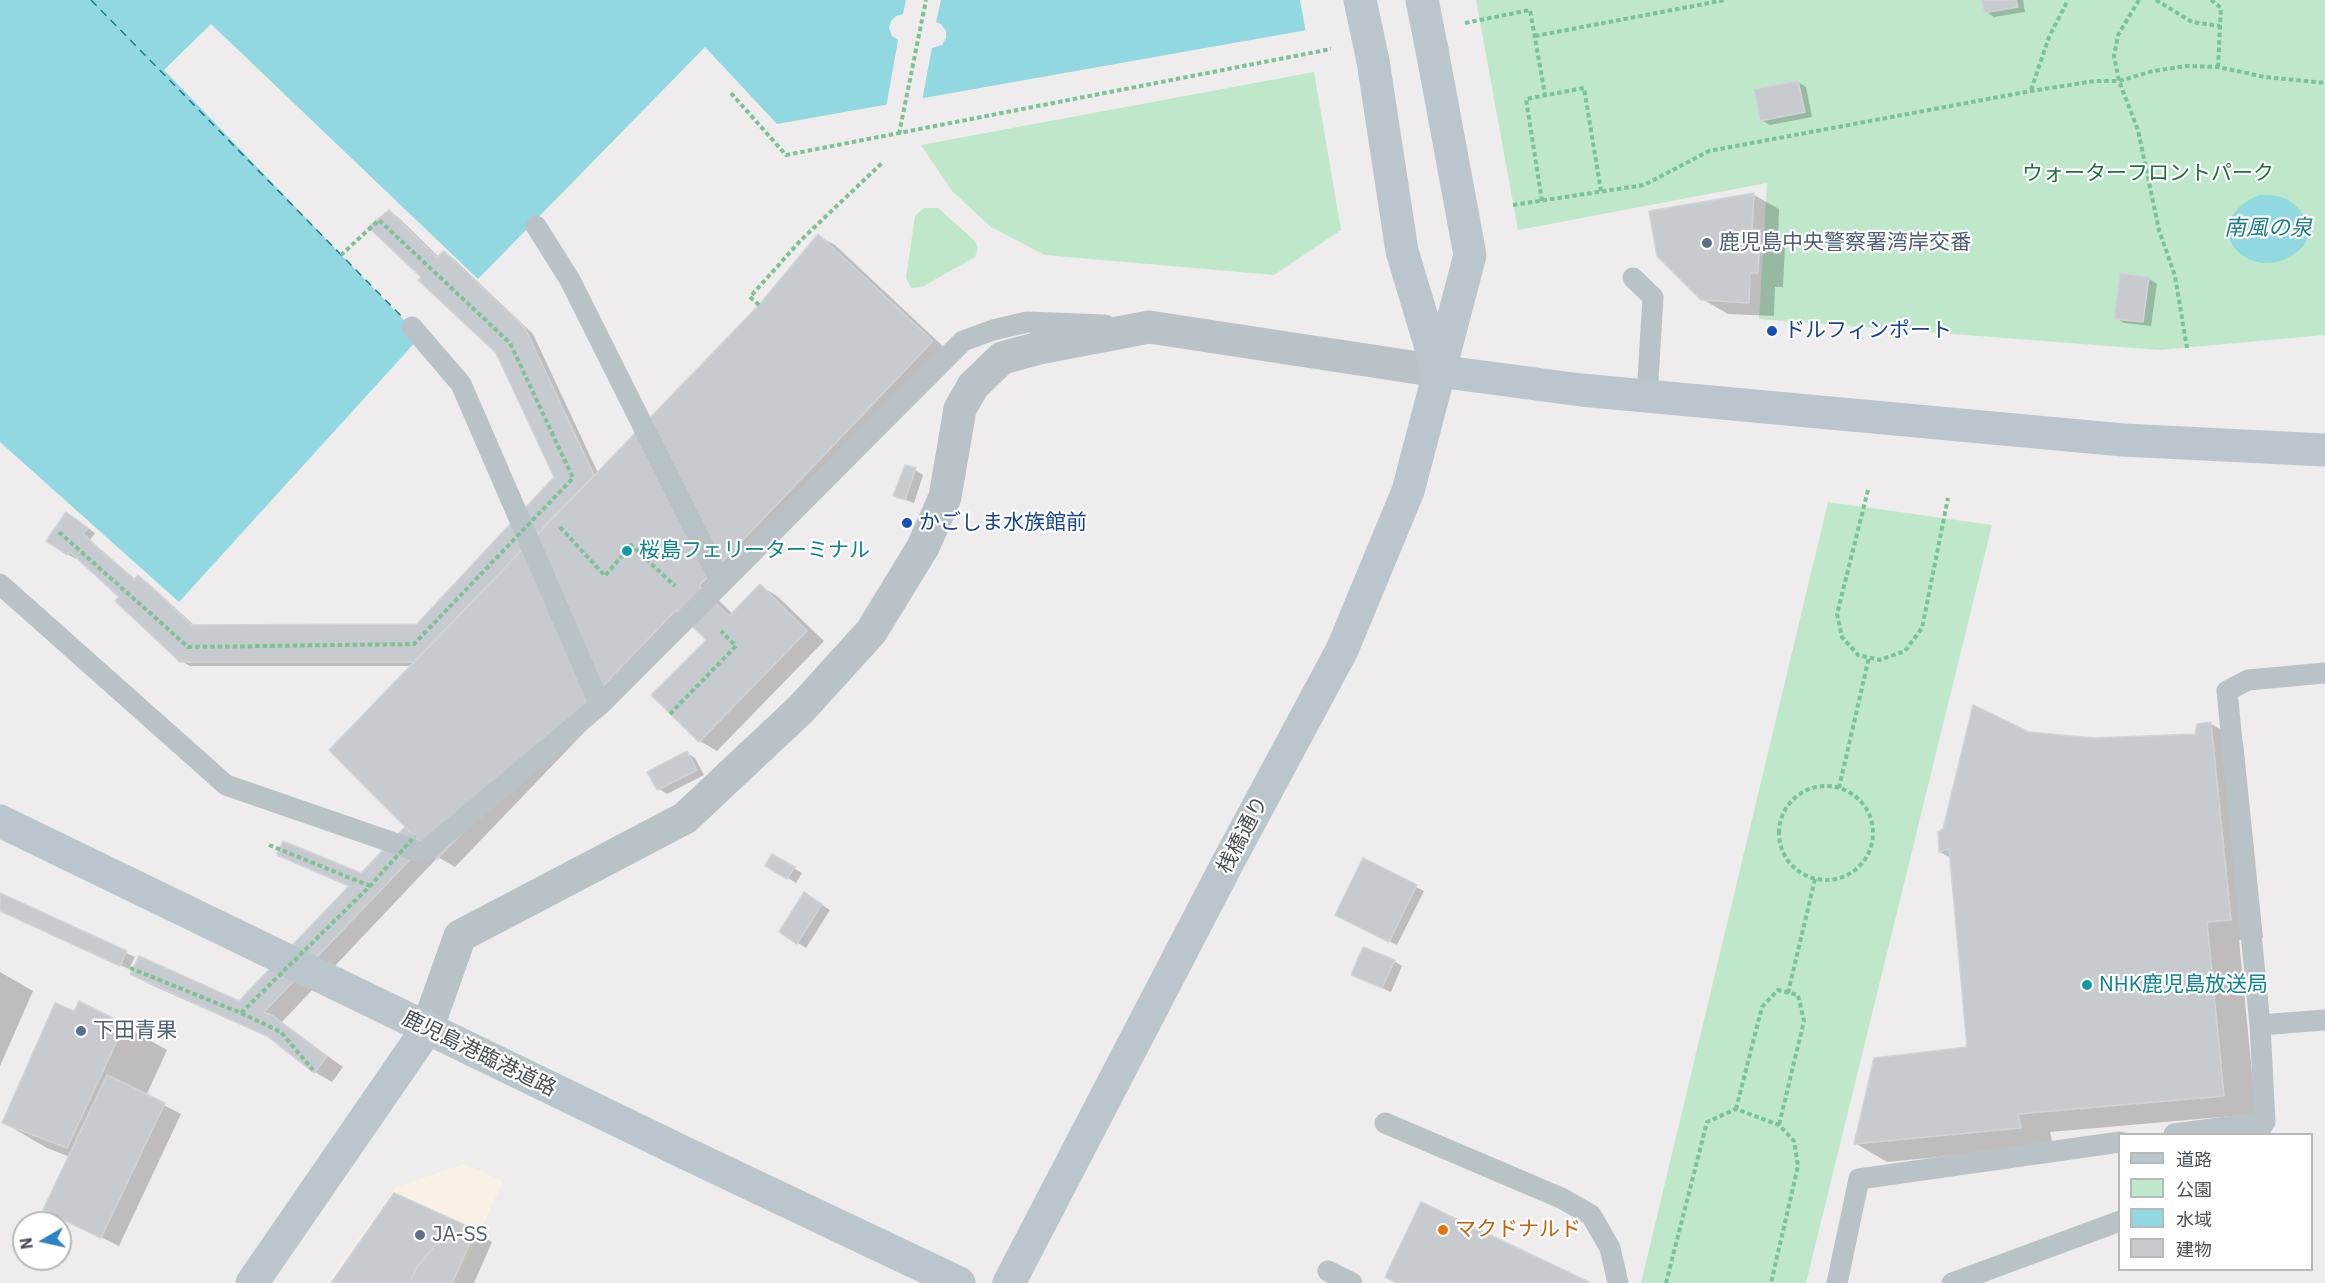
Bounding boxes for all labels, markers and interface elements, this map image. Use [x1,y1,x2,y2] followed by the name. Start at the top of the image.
[2022,161,2274,187] park label: ウォーターフロントパーク
[2224,216,2312,242] water label: 南風の泉
[1719,230,1971,256] place label: 鹿児島中央警察署湾岸交番
[1700,236,1714,250] marker: 鹿児島中央警察署湾岸交番
[1784,318,1952,344] place label: ドルフィンポート
[1765,324,1779,338] marker: ドルフィンポート
[919,510,1087,536] place label: かごしま水族館前
[900,516,914,530] marker: かごしま水族館前
[639,538,870,564] place label: 桜島フェリーターミナル
[620,544,634,558] marker: 桜島フェリーターミナル
[1212,792,1274,878] street label: 桟橋通り
[2099,972,2268,998] place label: NHK鹿児島放送局
[2080,978,2094,992] marker: NHK鹿児島放送局
[398,1006,560,1102] street label: 鹿児島港臨港道路
[93,1018,177,1044] place label: 下田青果
[74,1024,88,1038] marker: 下田青果
[2118,1133,2313,1271] legend
[2176,1148,2212,1171] text: 道路
[2176,1178,2212,1201] text: 公園
[2176,1208,2212,1231] text: 水域
[12,1211,72,1271] north arrow
[1455,1217,1581,1243] place label: マクドナルド
[432,1222,488,1248] place label: JA-SS
[1436,1223,1450,1237] marker: マクドナルド
[413,1228,427,1242] marker: JA-SS
[15,1236,37,1251] text: N
[2176,1238,2212,1261] text: 建物

